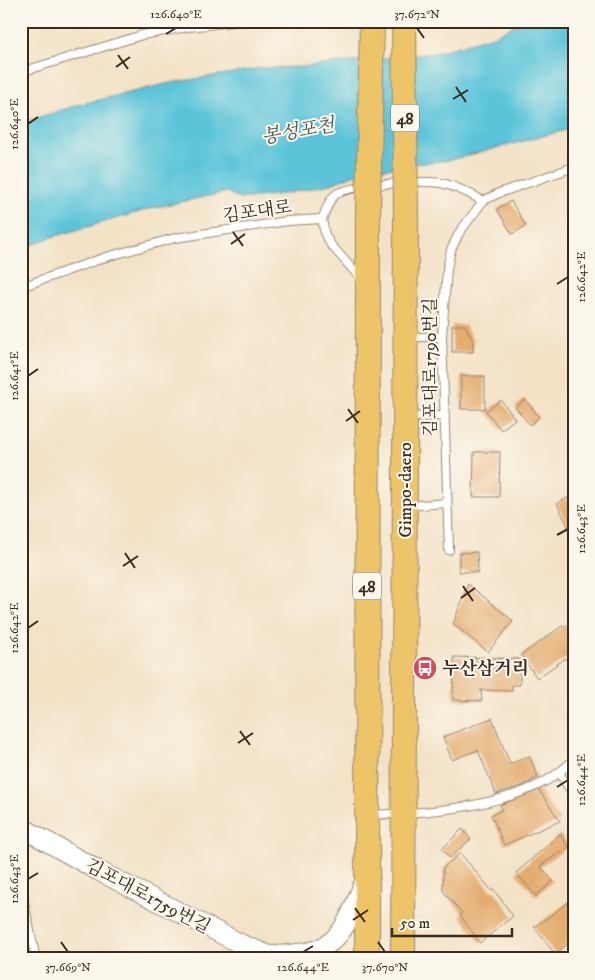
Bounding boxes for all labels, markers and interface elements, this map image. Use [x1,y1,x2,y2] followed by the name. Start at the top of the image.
[150,7,202,22] text: 126.640°E
[394,7,440,22] text: 37.672°N
[7,98,22,150] text: 126.640°E
[391,105,419,132] road number: 48
[260,113,338,149] water label: 봉성포천
[221,196,293,228] street label: 김포대로
[574,251,589,302] text: 126.642°E
[420,297,442,437] street label: 김포대로1790번길
[7,351,22,401] text: 126.641°E
[395,442,417,538] street label: Gimpo-daero
[574,504,589,554] text: 126.643°E
[353,572,381,600] road number: 48
[7,602,22,653] text: 126.642°E
[412,655,438,681] bus stop icon: 누산삼거리
[442,658,529,680] place label: 누산삼거리
[574,754,589,806] text: 126.644°E
[7,854,22,904] text: 126.643°E
[81,855,214,939] street label: 김포대로1759번길
[392,905,512,937] scale bar
[400,914,430,933] text: 50 m
[45,960,91,975] text: 37.669°N
[277,960,329,975] text: 126.644°E
[362,960,408,975] text: 37.670°N

